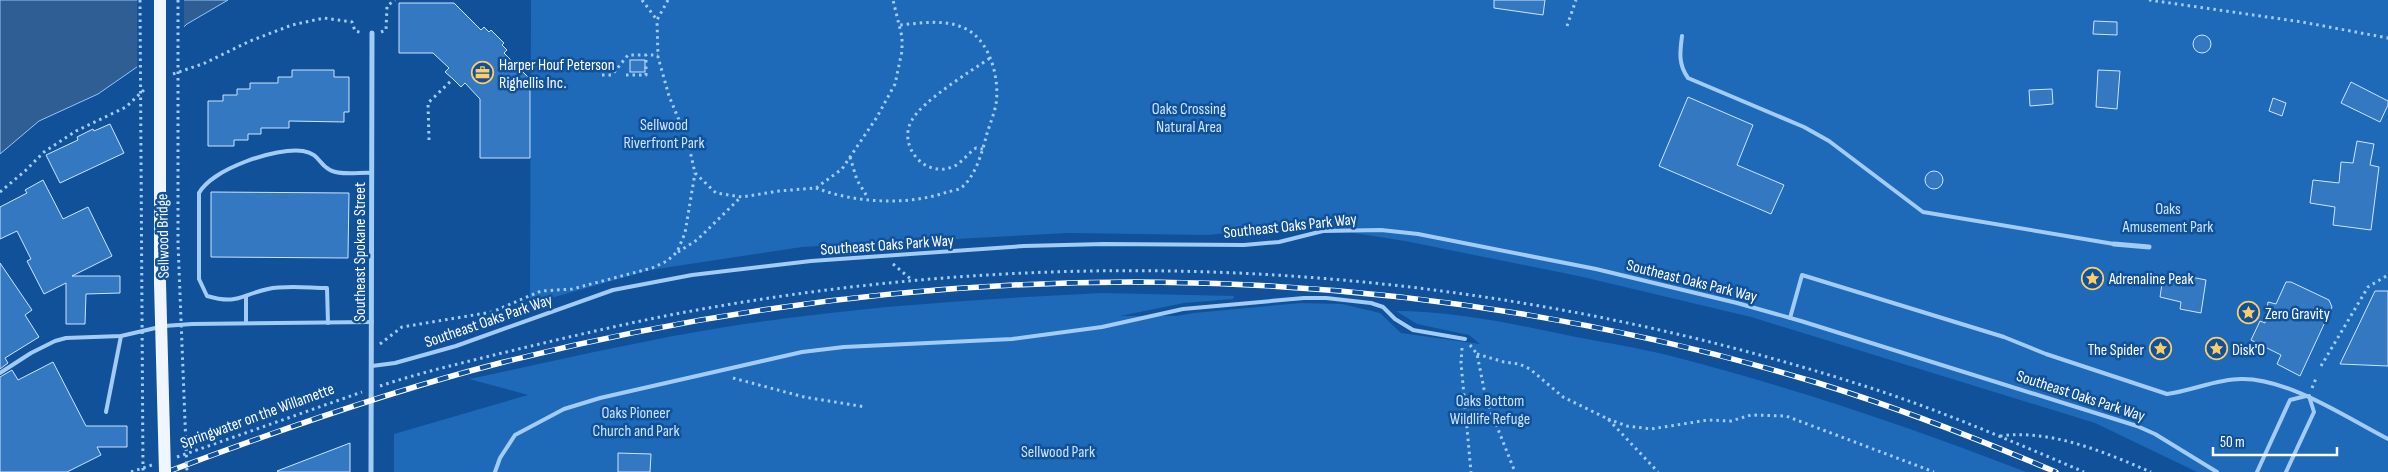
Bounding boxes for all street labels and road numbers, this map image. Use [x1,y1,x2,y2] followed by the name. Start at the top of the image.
[351,182,370,322] street label: Southeast Spokane Street
[153,193,174,279] street label: Sellwood Bridge
[1223,210,1358,243] street label: Southeast Oaks Park Way
[820,231,955,260] street label: Southeast Oaks Park Way
[1624,256,1759,307] street label: Southeast Oaks Park Way
[422,291,555,352] street label: Southeast Oaks Park Way
[2014,367,2147,426] street label: Southeast Oaks Park Way
[178,380,337,453] street label: Springwater on the Willamette

